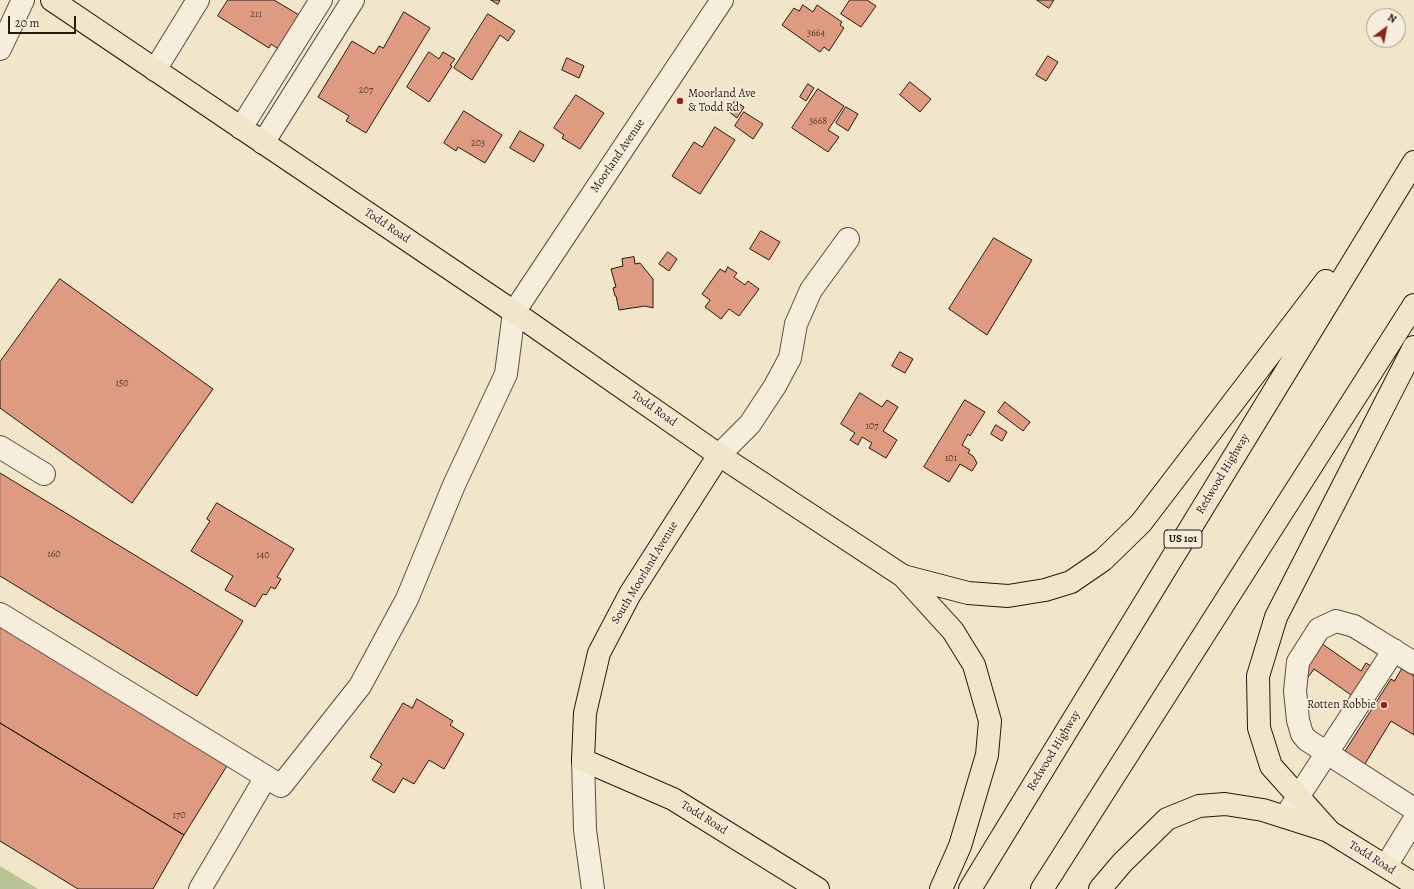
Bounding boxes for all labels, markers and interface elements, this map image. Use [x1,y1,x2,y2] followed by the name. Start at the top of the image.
[10,8,78,34] scale bar
[1366,8,1406,48] north arrow
[250,9,262,21] house number: 211
[1385,10,1399,27] text: N
[15,15,39,31] text: 20 m
[807,28,825,40] house number: 3664
[359,85,373,97] house number: 207
[688,87,756,115] place label: Moorland Ave & Todd Rd
[675,96,685,106] marker: Moorland Ave & Todd Rd
[588,116,648,196] street label: Moorland Avenue
[809,116,827,128] house number: 3668
[471,138,485,150] house number: 203
[361,205,413,247] street label: Todd Road
[115,378,129,390] house number: 150
[629,388,679,430] street label: Todd Road
[866,421,878,433] house number: 107
[1193,431,1253,517] street label: Redwood Highway
[945,453,957,465] house number: 101
[609,519,681,627] street label: South Moorland Avenue
[1164,530,1202,548] road number: US 101
[47,549,61,561] house number: 160
[256,550,270,562] house number: 140
[1307,698,1376,712] place label: Rotten Robbie
[1379,700,1389,710] marker: Rotten Robbie
[1024,708,1084,794] street label: Redwood Highway
[678,798,730,838] street label: Todd Road
[173,810,185,822] house number: 170
[1346,838,1398,878] street label: Todd Road

